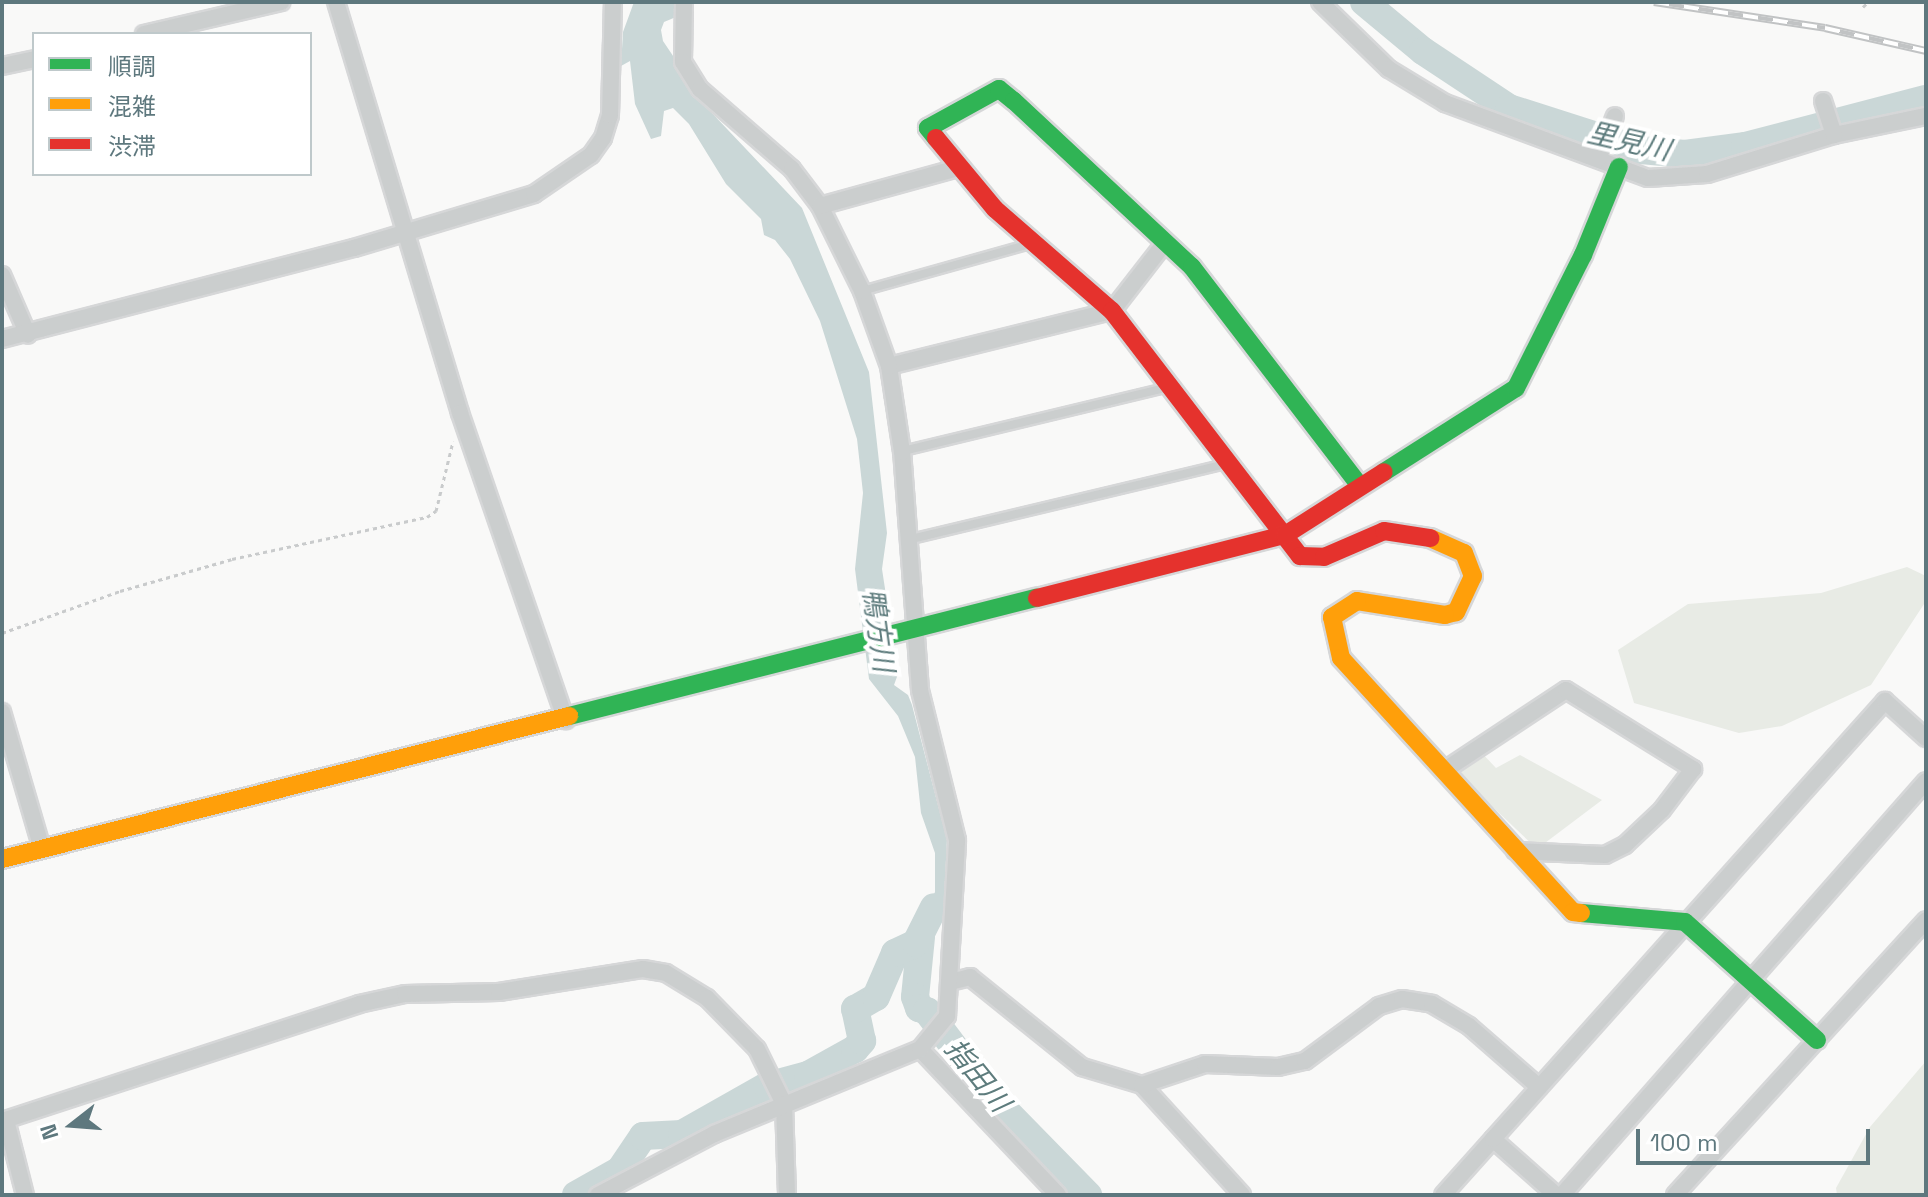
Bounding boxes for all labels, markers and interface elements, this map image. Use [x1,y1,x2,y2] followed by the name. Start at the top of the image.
[32,32,312,176] legend
[108,51,156,82] text: 順調
[108,91,156,122] text: 混雑
[1584,115,1674,167] water label: 里見川
[108,131,156,162] text: 渋滞
[857,586,901,674] water label: 鴨方川
[939,1032,1017,1118] water label: 指田川
[32,1085,112,1165] north arrow
[1640,1113,1874,1163] scale bar
[34,1121,65,1143] text: N
[1650,1127,1718,1158] text: 100 m

